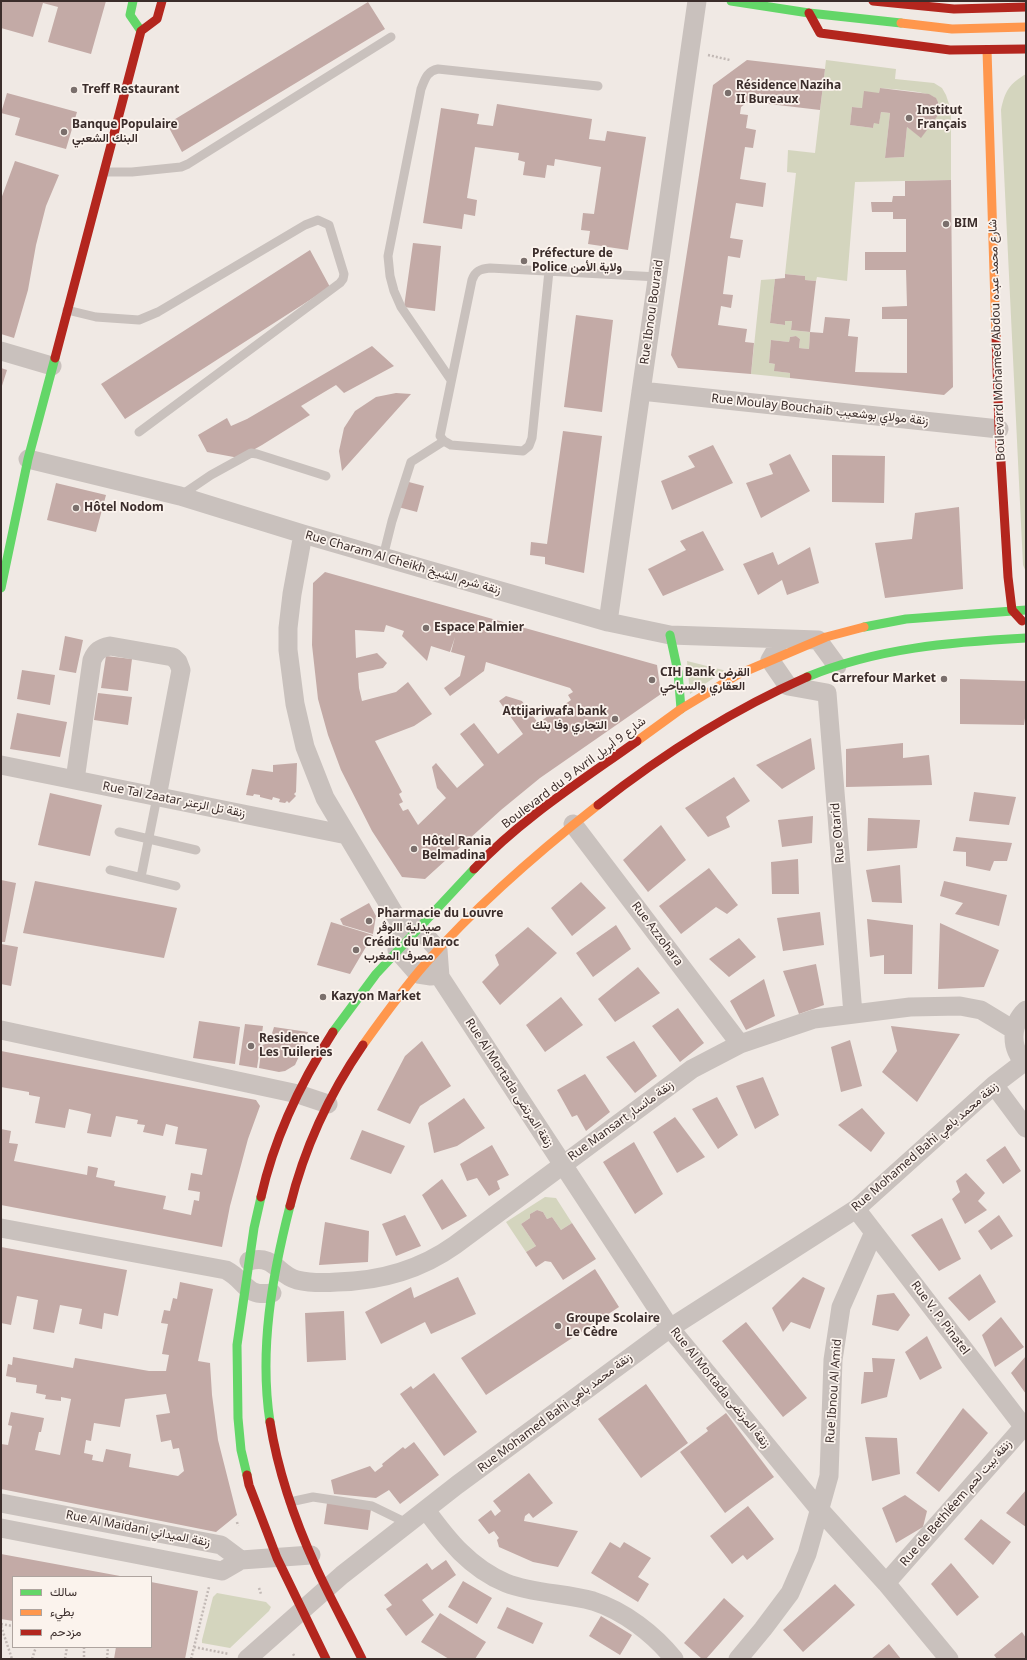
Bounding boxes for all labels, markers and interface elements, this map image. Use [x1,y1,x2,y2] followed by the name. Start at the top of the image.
[736,79,841,107] place label: Résidence Naziha II Bureaux
[82,83,180,97] place label: Treff Restaurant
[69,85,79,95] marker: Treff Restaurant
[723,88,733,98] marker: Résidence Naziha II Bureaux
[917,104,967,132] place label: Institut Français
[904,113,914,123] marker: Institut Français
[72,118,178,146] place label: Banque Populaire البنك الشعبي
[59,127,69,137] marker: Banque Populaire البنك الشعبي
[954,217,978,231] place label: BIM
[941,219,951,229] marker: BIM
[986,219,1008,461] street label: Boulevard Mohamed Abdou شارع محمد عبده
[532,247,622,275] place label: Préfecture de Police ولاية الأمن
[519,256,529,266] marker: Préfecture de Police ولاية الأمن
[638,259,666,365] street label: Rue Ibnou Bouraid
[711,391,929,429] street label: Rue Moulay Bouchaib زنقة مولاي بوشعيب
[84,501,164,515] place label: Hôtel Nodom
[71,503,81,513] marker: Hôtel Nodom
[303,528,503,598] street label: Rue Charam Al Cheikh زنقة شرم الشيخ
[434,621,524,635] place label: Espace Palmier
[421,623,431,633] marker: Espace Palmier
[660,666,750,694] place label: CIH Bank القرض العقاري والسياحي
[831,672,936,686] place label: Carrefour Market
[939,674,949,684] marker: Carrefour Market
[647,675,657,685] marker: CIH Bank القرض العقاري والسياحي
[503,705,607,733] place label: Attijariwafa bank التجاري وفا بنك
[499,714,649,832] street label: Boulevard du 9 Avril شارع 9 أبريل
[610,714,620,724] marker: Attijariwafa bank التجاري وفا بنك
[101,779,247,821] street label: Rue Tal Zaatar زنقة تل الزعتر
[828,802,848,864] street label: Rue Otarid
[422,835,491,863] place label: Hôtel Rania Belmadina
[409,844,419,854] marker: Hôtel Rania Belmadina
[628,899,686,969] street label: Rue Azzohara
[377,907,503,935] place label: Pharmacie du Louvre صيدلية االوڤر
[364,916,374,926] marker: Pharmacie du Louvre صيدلية االوڤر
[364,936,459,964] place label: Crédit du Maroc مصرف المغرب
[351,945,361,955] marker: Crédit du Maroc مصرف المغرب
[331,990,421,1004] place label: Kazyon Market
[318,992,328,1002] marker: Kazyon Market
[462,1016,556,1150] street label: Rue Al Mortada زنقة المرتضى
[259,1032,333,1060] place label: Residence Les Tuileries
[246,1041,256,1051] marker: Residence Les Tuileries
[565,1078,677,1164] street label: Rue Mansart زنقة مانسار
[849,1079,1001,1215] street label: Rue Mohamed Bahi زنقة محمد باهي
[908,1278,972,1358] street label: Rue V. P. Pinatel
[566,1312,660,1340] place label: Groupe Scolaire Le Cèdre
[553,1321,563,1331] marker: Groupe Scolaire Le Cèdre
[667,1325,773,1451] street label: Rue Al Mortada زنقة المرتضى
[823,1338,845,1444] street label: Rue Ibnou Al Amid
[475,1350,635,1476] street label: Rue Mohamed Bahi زنقة محمد باهي
[897,1437,1015,1569] street label: Rue de Bethléem زنقة بيت لحم
[64,1508,212,1550] street label: Rue Al Maidani زنقة الميداني
[12,1576,152,1648] legend
[50,1583,77,1600] text: سالك
[50,1603,74,1620] text: بطيء
[50,1623,81,1640] text: مزدحم

